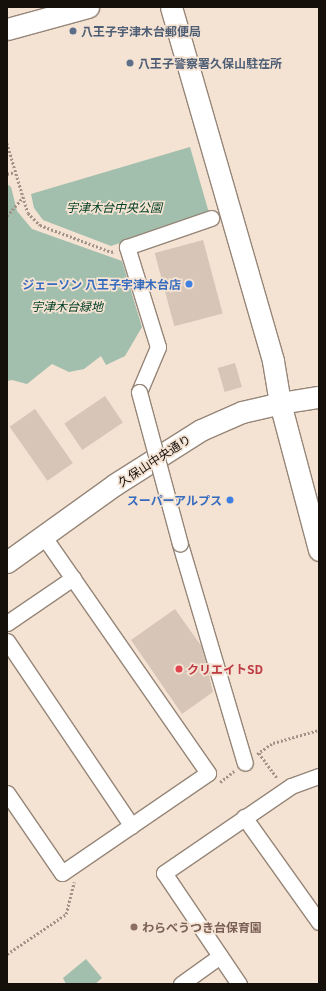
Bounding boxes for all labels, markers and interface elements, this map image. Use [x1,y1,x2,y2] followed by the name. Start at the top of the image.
[81,24,201,38] place label: 八王子宇津木台郵便局
[68,26,78,36] marker: 八王子宇津木台郵便局
[138,56,282,70] place label: 八王子警察署久保山駐在所
[125,58,135,68] marker: 八王子警察署久保山駐在所
[66,200,162,214] park label: 宇津木台中央公園
[22,277,181,291] place label: ジェーソン 八王子宇津木台店
[184,279,194,289] marker: ジェーソン 八王子宇津木台店
[31,299,103,313] park label: 宇津木台緑地
[115,431,193,489] street label: 久保山中央通り
[126,493,222,507] place label: スーパーアルプス
[225,495,235,505] marker: スーパーアルプス
[187,662,263,676] place label: クリエイトSD
[174,664,184,674] marker: クリエイトSD
[142,920,262,934] place label: わらべうつき台保育園
[129,922,139,932] marker: わらべうつき台保育園

